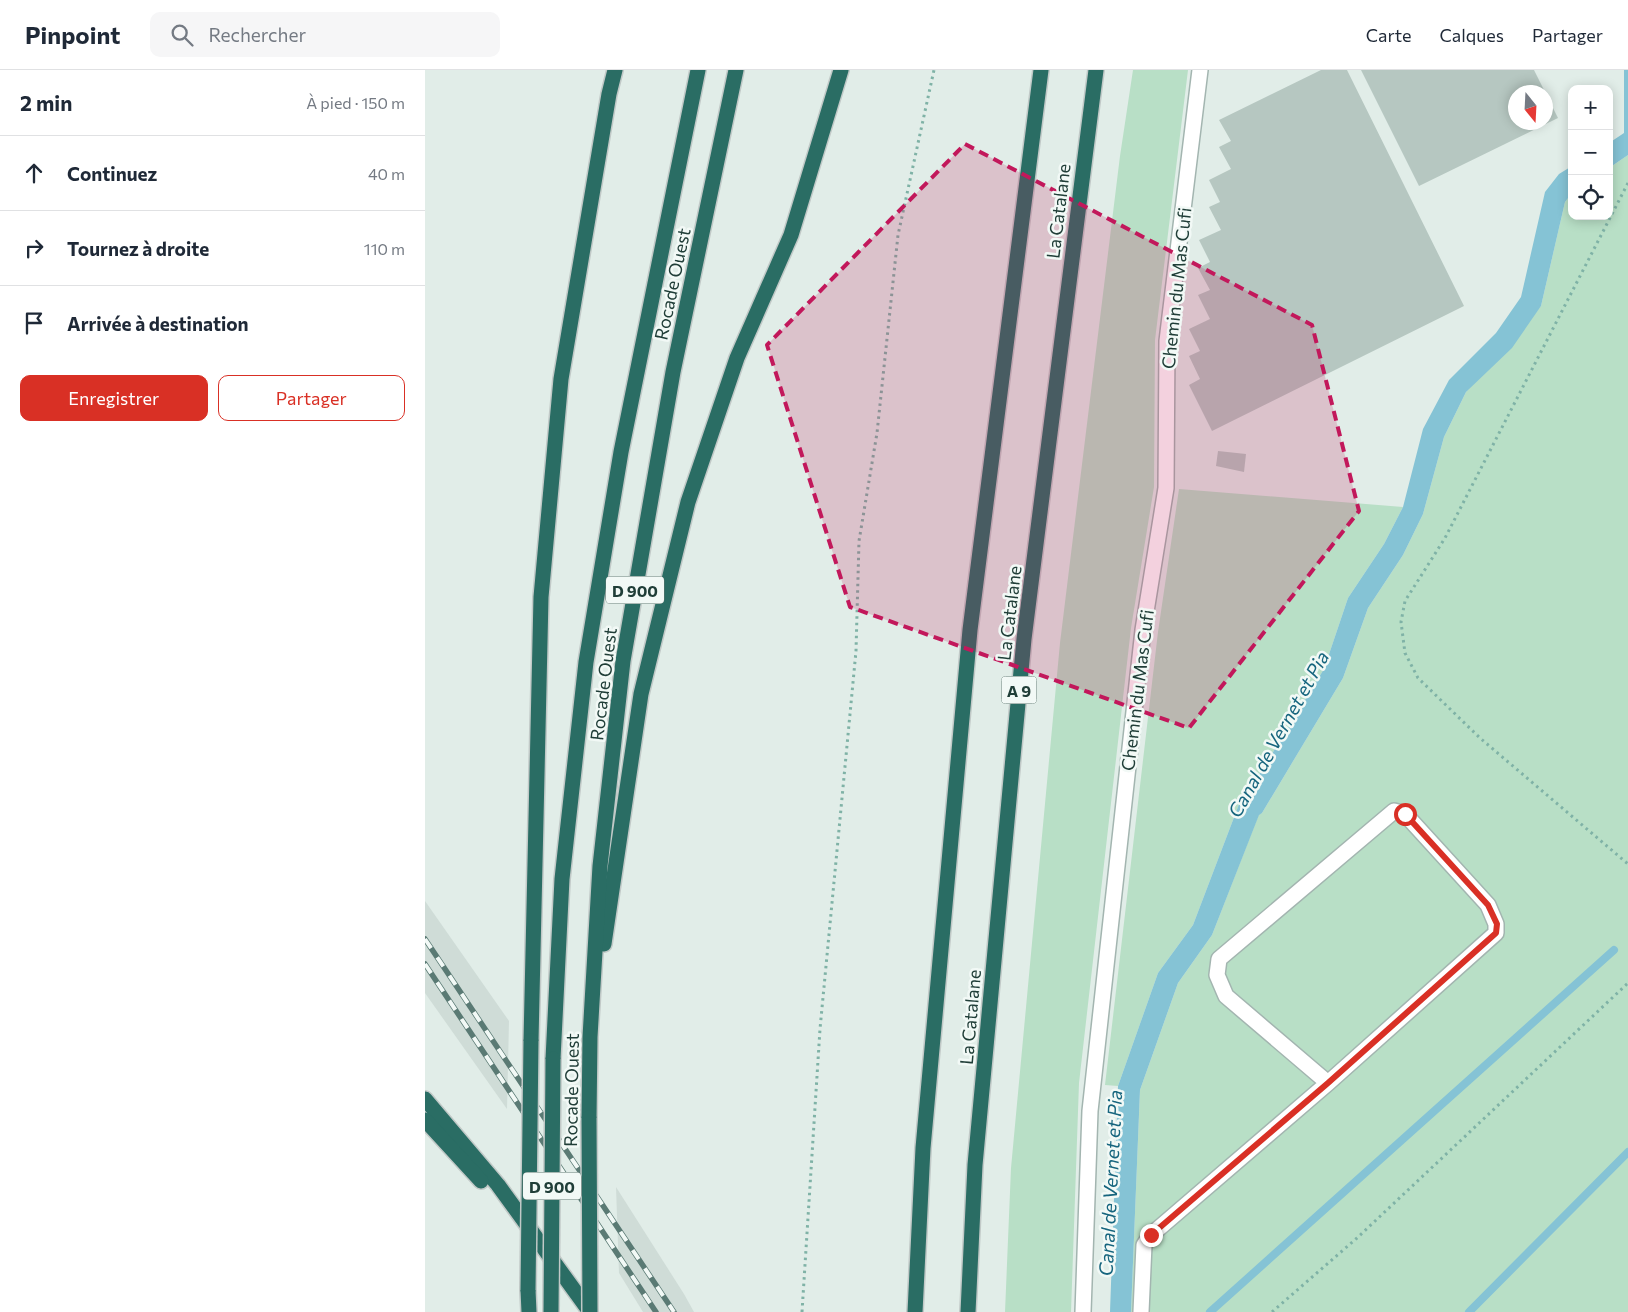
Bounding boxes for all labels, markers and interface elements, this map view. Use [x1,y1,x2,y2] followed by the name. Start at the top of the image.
[150,12,500,57] search box
[25,20,120,49] text: Pinpoint
[168,21,196,49] icon: search
[208,23,306,46] text: Rechercher
[1366,24,1411,46] text: Carte
[1439,24,1504,46] text: Calques
[1532,24,1603,46] text: Partager
[1508,85,1553,130] north arrow
[1568,85,1613,220] map controls
[1568,85,1613,130] button: +
[20,90,72,115] text: 2 min
[306,93,405,112] text: À pied · 150 m
[1568,130,1613,175] button: −
[20,159,48,187] icon: ahead
[67,162,157,185] text: Continuez
[1041,162,1075,260] street label: La Catalane
[368,164,405,183] text: 40 m
[1568,175,1613,220] button: locate
[1157,206,1195,370] street label: Chemin du Mas Cufi
[649,226,695,342] street label: Rocade Ouest
[20,234,48,262] icon: right
[67,237,209,260] text: Tournez à droite
[364,239,405,258] text: 110 m
[20,309,48,337] icon: arrive
[67,312,249,335] text: Arrivée à destination
[20,375,208,421] button: Enregistrer
[218,375,405,421] button: Partager
[992,564,1026,662] street label: La Catalane
[606,576,664,604] road number: D 900
[1116,608,1158,772] street label: Chemin du Mas Cufi
[585,626,621,742] street label: Rocade Ouest
[1223,647,1333,821] water label: Canal de Vernet et Pia
[1001,676,1037,704] road number: A 9
[1394,803,1417,826] route start
[955,968,985,1066] street label: La Catalane
[559,1033,583,1147] street label: Rocade Ouest
[1094,1089,1126,1277] water label: Canal de Vernet et Pia
[523,1172,581,1200] road number: D 900
[1140,1224,1163,1247] route end

